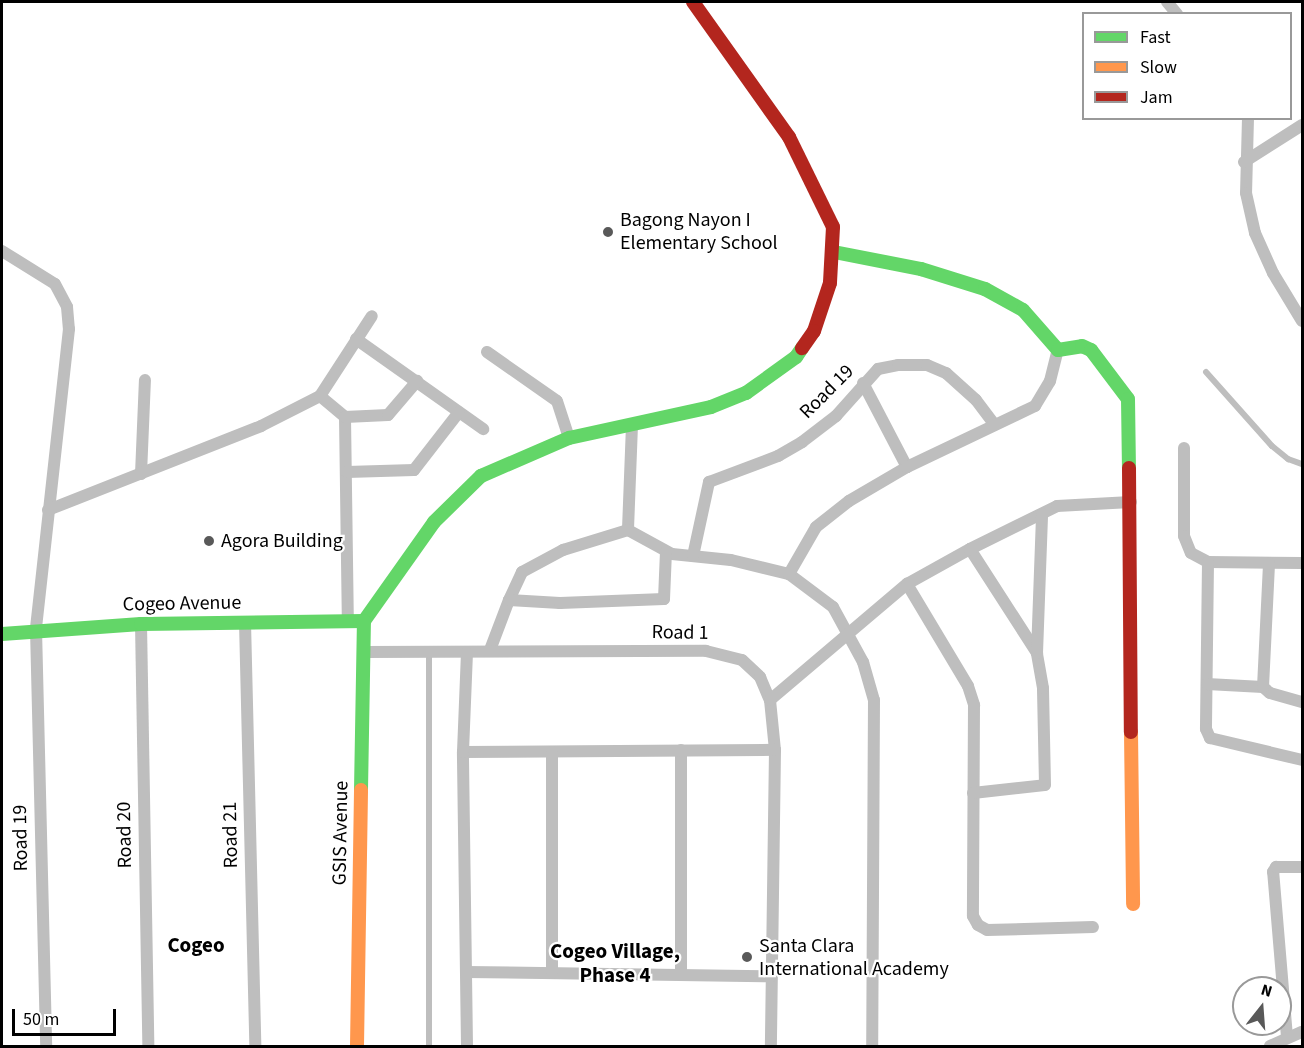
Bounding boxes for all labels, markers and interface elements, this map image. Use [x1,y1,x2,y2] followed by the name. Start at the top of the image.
[1082,12,1292,120] legend
[1140,25,1171,50] text: Fast
[1140,55,1177,80] text: Slow
[1140,85,1173,110] text: Jam
[620,208,778,255] place label: Bagong Nayon I Elementary School
[601,225,615,239] marker: Bagong Nayon I Elementary School
[795,360,859,424] street label: Road 19
[221,529,343,553] place label: Agora Building
[202,534,216,548] marker: Agora Building
[123,591,241,617] street label: Cogeo Avenue
[651,621,709,645] street label: Road 1
[328,780,354,886] street label: GSIS Avenue
[112,801,138,869] street label: Road 20
[218,801,244,869] street label: Road 21
[8,804,34,872] street label: Road 19
[167,932,225,958] district label: Cogeo
[759,934,949,981] place label: Santa Clara International Academy
[550,938,680,988] district label: Cogeo Village, Phase 4
[740,950,754,964] marker: Santa Clara International Academy
[1232,976,1292,1036] north arrow
[1258,979,1275,1003] text: N
[15,997,118,1035] scale bar
[23,1007,59,1032] text: 50 m

